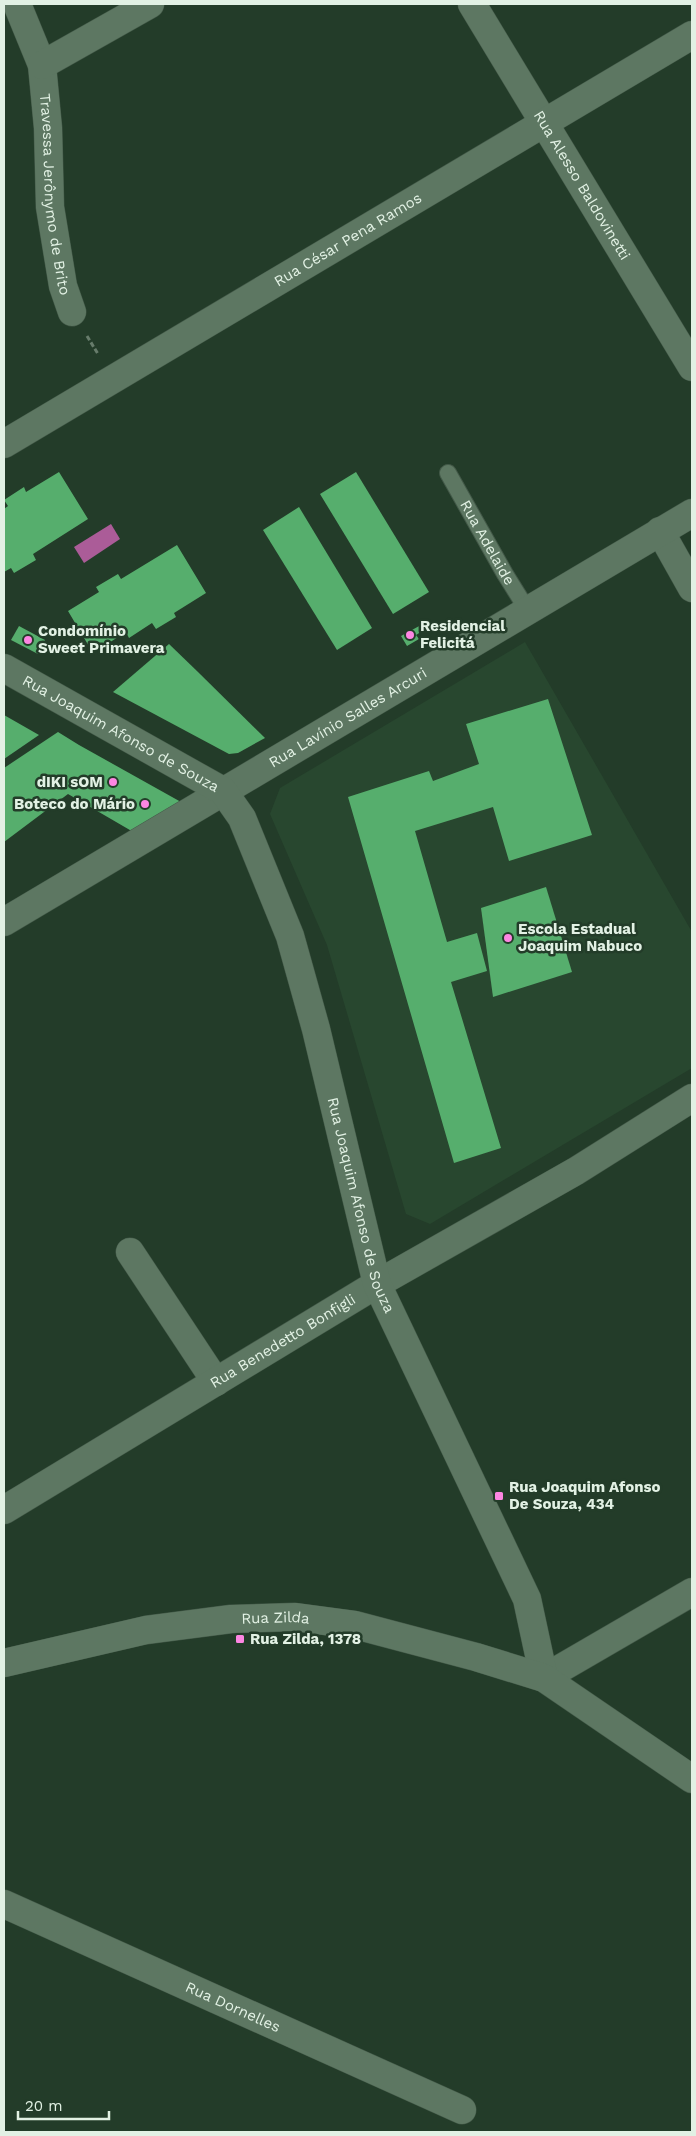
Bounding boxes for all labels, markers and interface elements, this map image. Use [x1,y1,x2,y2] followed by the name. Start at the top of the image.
[36,93,75,298] street label: Travessa Jerônymo de Brito
[530,107,634,263] street label: Rua Alesso Baldovinetti
[271,189,425,290] street label: Rua César Pena Ramos
[456,497,519,588] street label: Rua Adelaide
[420,617,505,652] place label: Residencial Felicitá
[38,622,165,657] place label: Condomínio Sweet Primavera
[404,629,416,641] marker: Residencial Felicitá
[22,634,34,646] marker: Condomínio Sweet Primavera
[266,664,430,771] street label: Rua Lavínio Salles Arcuri
[19,671,223,796] street label: Rua Joaquim Afonso de Souza
[37,773,103,791] place label: dIKI sOM
[107,776,119,788] marker: dIKI sOM
[14,795,135,813] place label: Boteco do Mário
[139,798,151,810] marker: Boteco do Mário
[518,920,642,955] place label: Escola Estadual Joaquim Nabuco
[502,932,514,944] marker: Escola Estadual Joaquim Nabuco
[324,1096,399,1316] street label: Rua Joaquim Afonso de Souza
[207,1290,359,1392] street label: Rua Benedetto Bonfigli
[509,1478,660,1513] place label: Rua Joaquim Afonso De Souza, 434
[493,1490,505,1502] marker: Rua Joaquim Afonso De Souza, 434
[241,1608,311,1628] street label: Rua Zilda
[250,1630,361,1648] place label: Rua Zilda, 1378
[234,1633,246,1645] marker: Rua Zilda, 1378
[183,1978,283,2036] street label: Rua Dornelles
[18,2088,109,2120] scale bar
[25,2097,63,2115] text: 20 m

